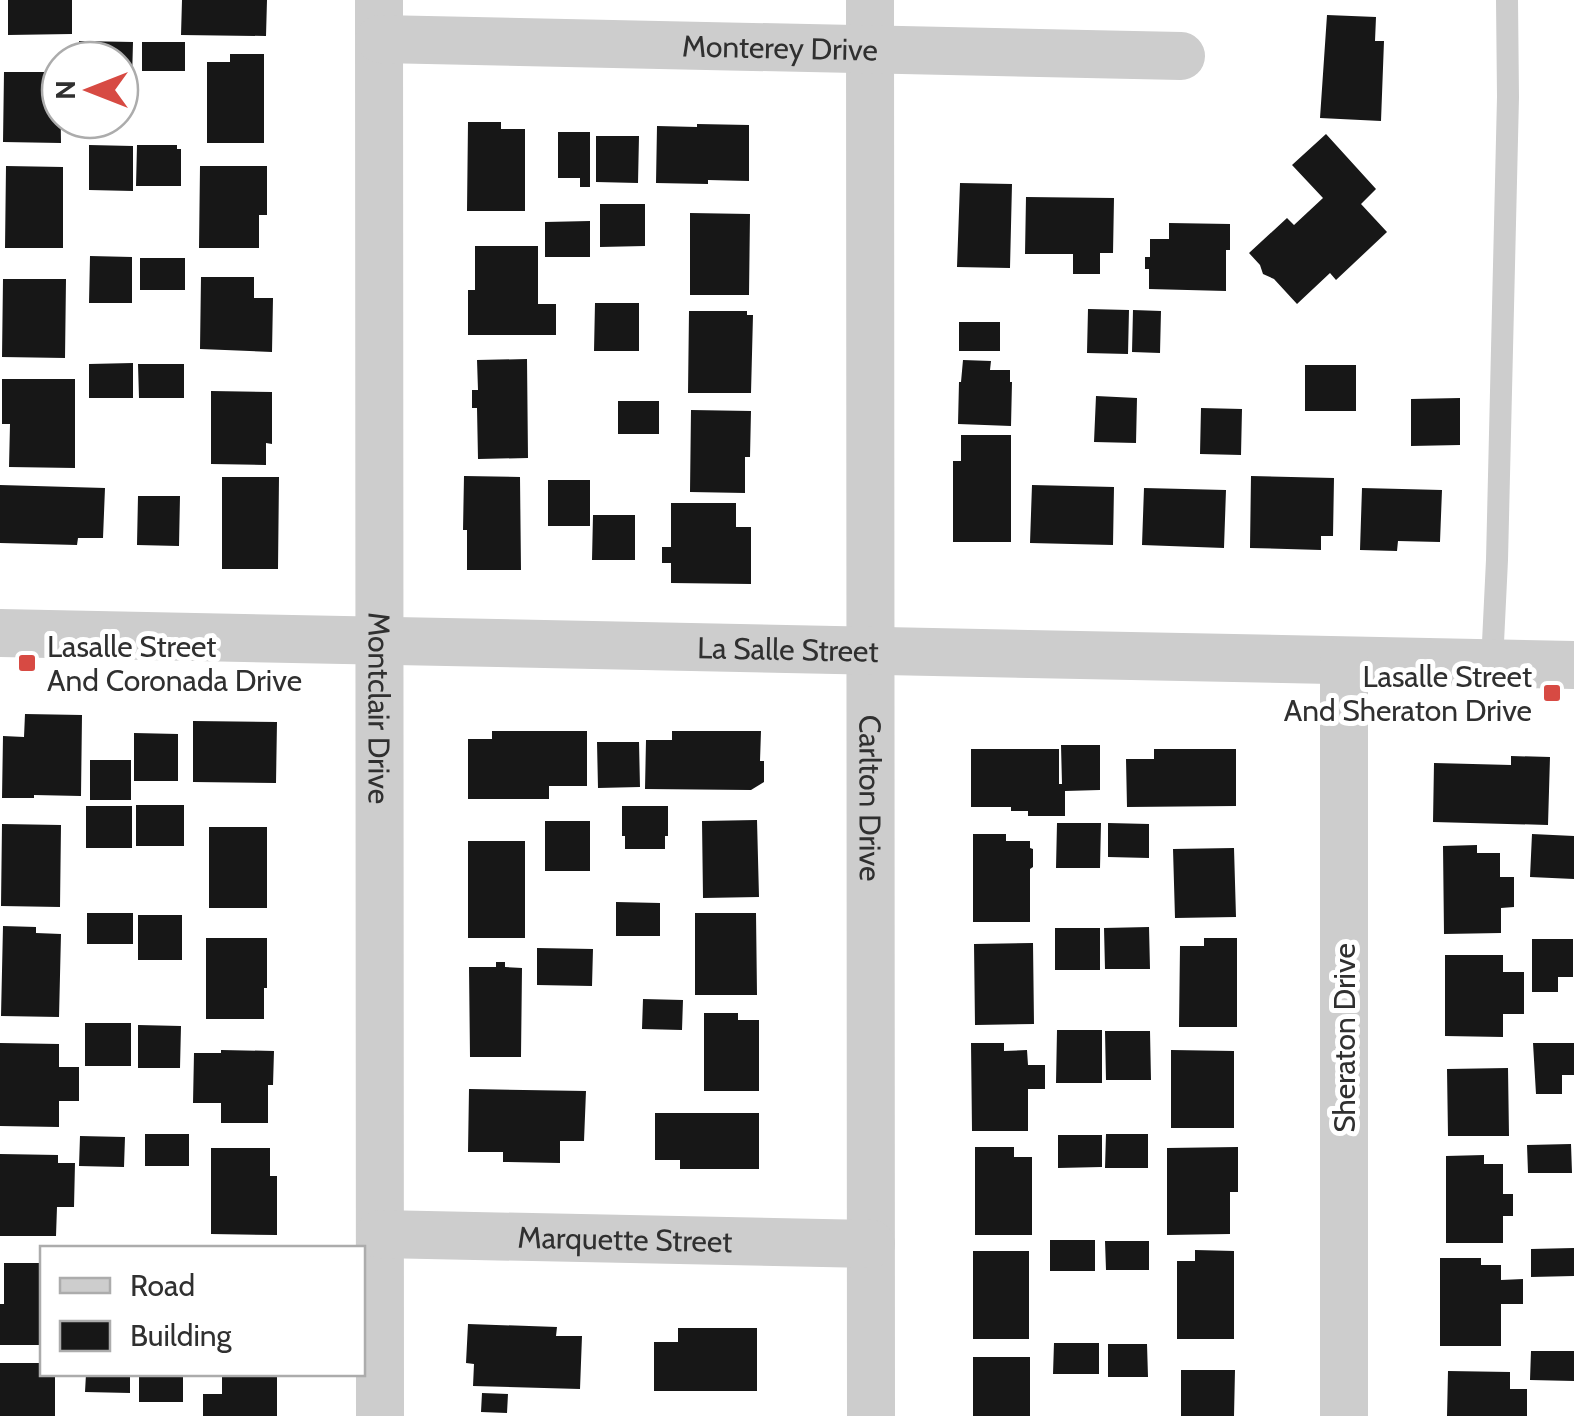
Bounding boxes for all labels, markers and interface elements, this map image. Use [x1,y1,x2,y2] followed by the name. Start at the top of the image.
[682,27,878,68] street label: Monterey Drive
[40,40,140,140] north arrow
[48,80,82,100] text: N
[361,612,398,804] street label: Montclair Drive
[47,628,302,699] place label: Lasalle Street And Coronada Drive
[697,629,879,669] street label: La Salle Street
[16,652,38,674] marker: Lasalle Street And Coronada Drive
[1284,658,1532,729] place label: Lasalle Street And Sheraton Drive
[1541,682,1563,704] marker: Lasalle Street And Sheraton Drive
[852,715,889,881] street label: Carlton Drive
[1326,943,1363,1133] street label: Sheraton Drive
[517,1218,733,1260] street label: Marquette Street
[40,1246,365,1376] legend
[130,1267,195,1304] text: Road
[130,1317,233,1354] text: Building

